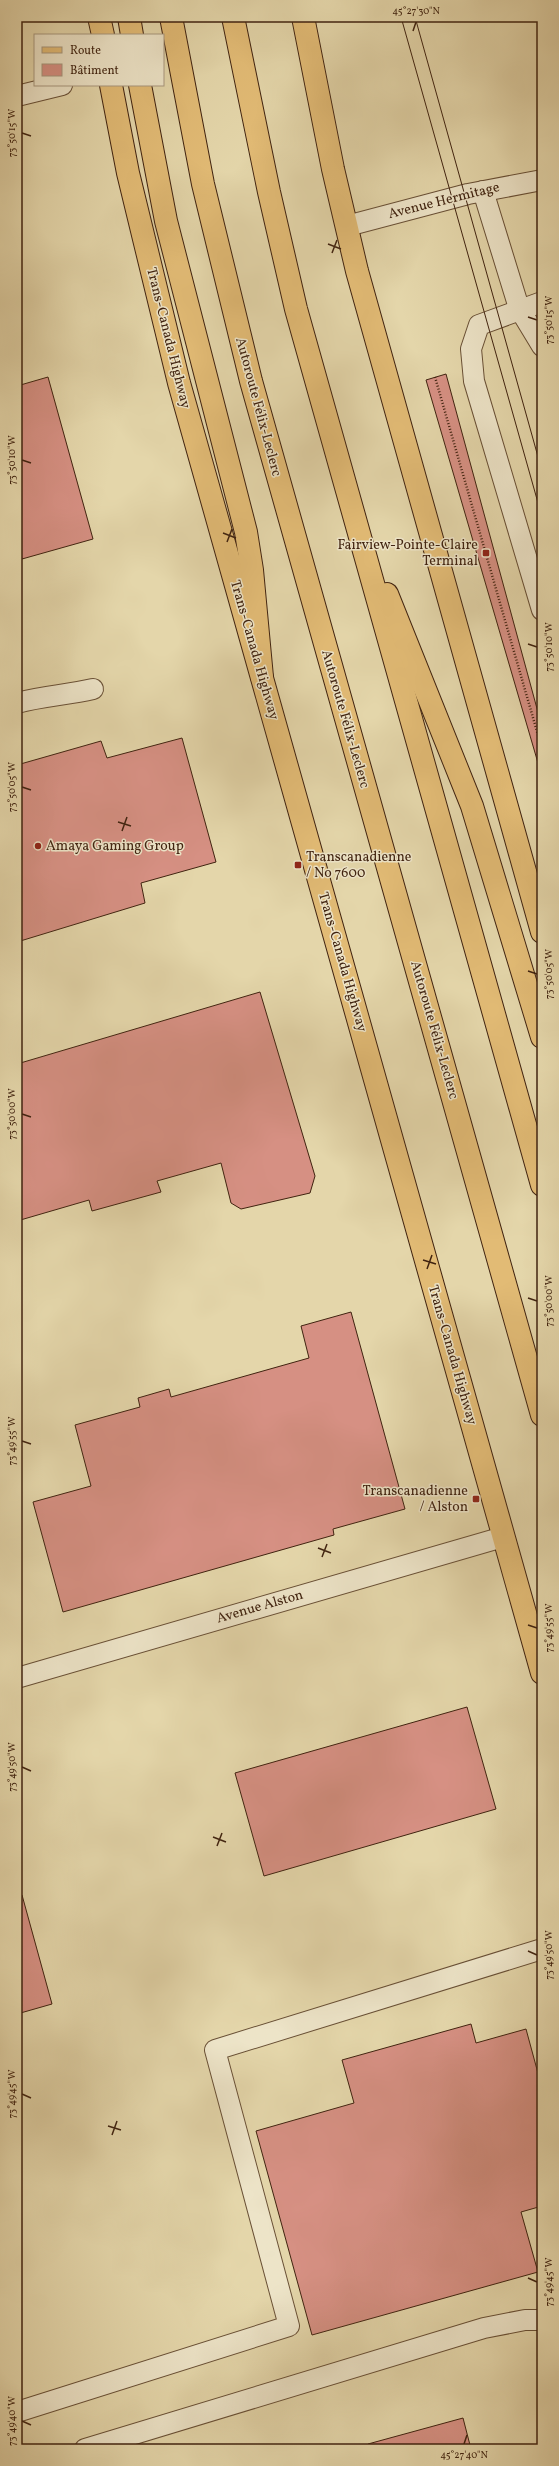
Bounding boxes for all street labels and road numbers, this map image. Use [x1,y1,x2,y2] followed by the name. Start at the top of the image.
[386,178,502,224] street label: Avenue Hermitage
[141,265,195,411] street label: Trans-Canada Highway
[230,335,286,479] street label: Autoroute Félix-Leclerc
[225,578,283,723] street label: Trans-Canada Highway
[316,648,374,790] street label: Autoroute Félix-Leclerc
[313,890,371,1035] street label: Trans-Canada Highway
[405,959,463,1101] street label: Autoroute Félix-Leclerc
[423,1283,481,1428] street label: Trans-Canada Highway
[215,1586,305,1628] street label: Avenue Alston

